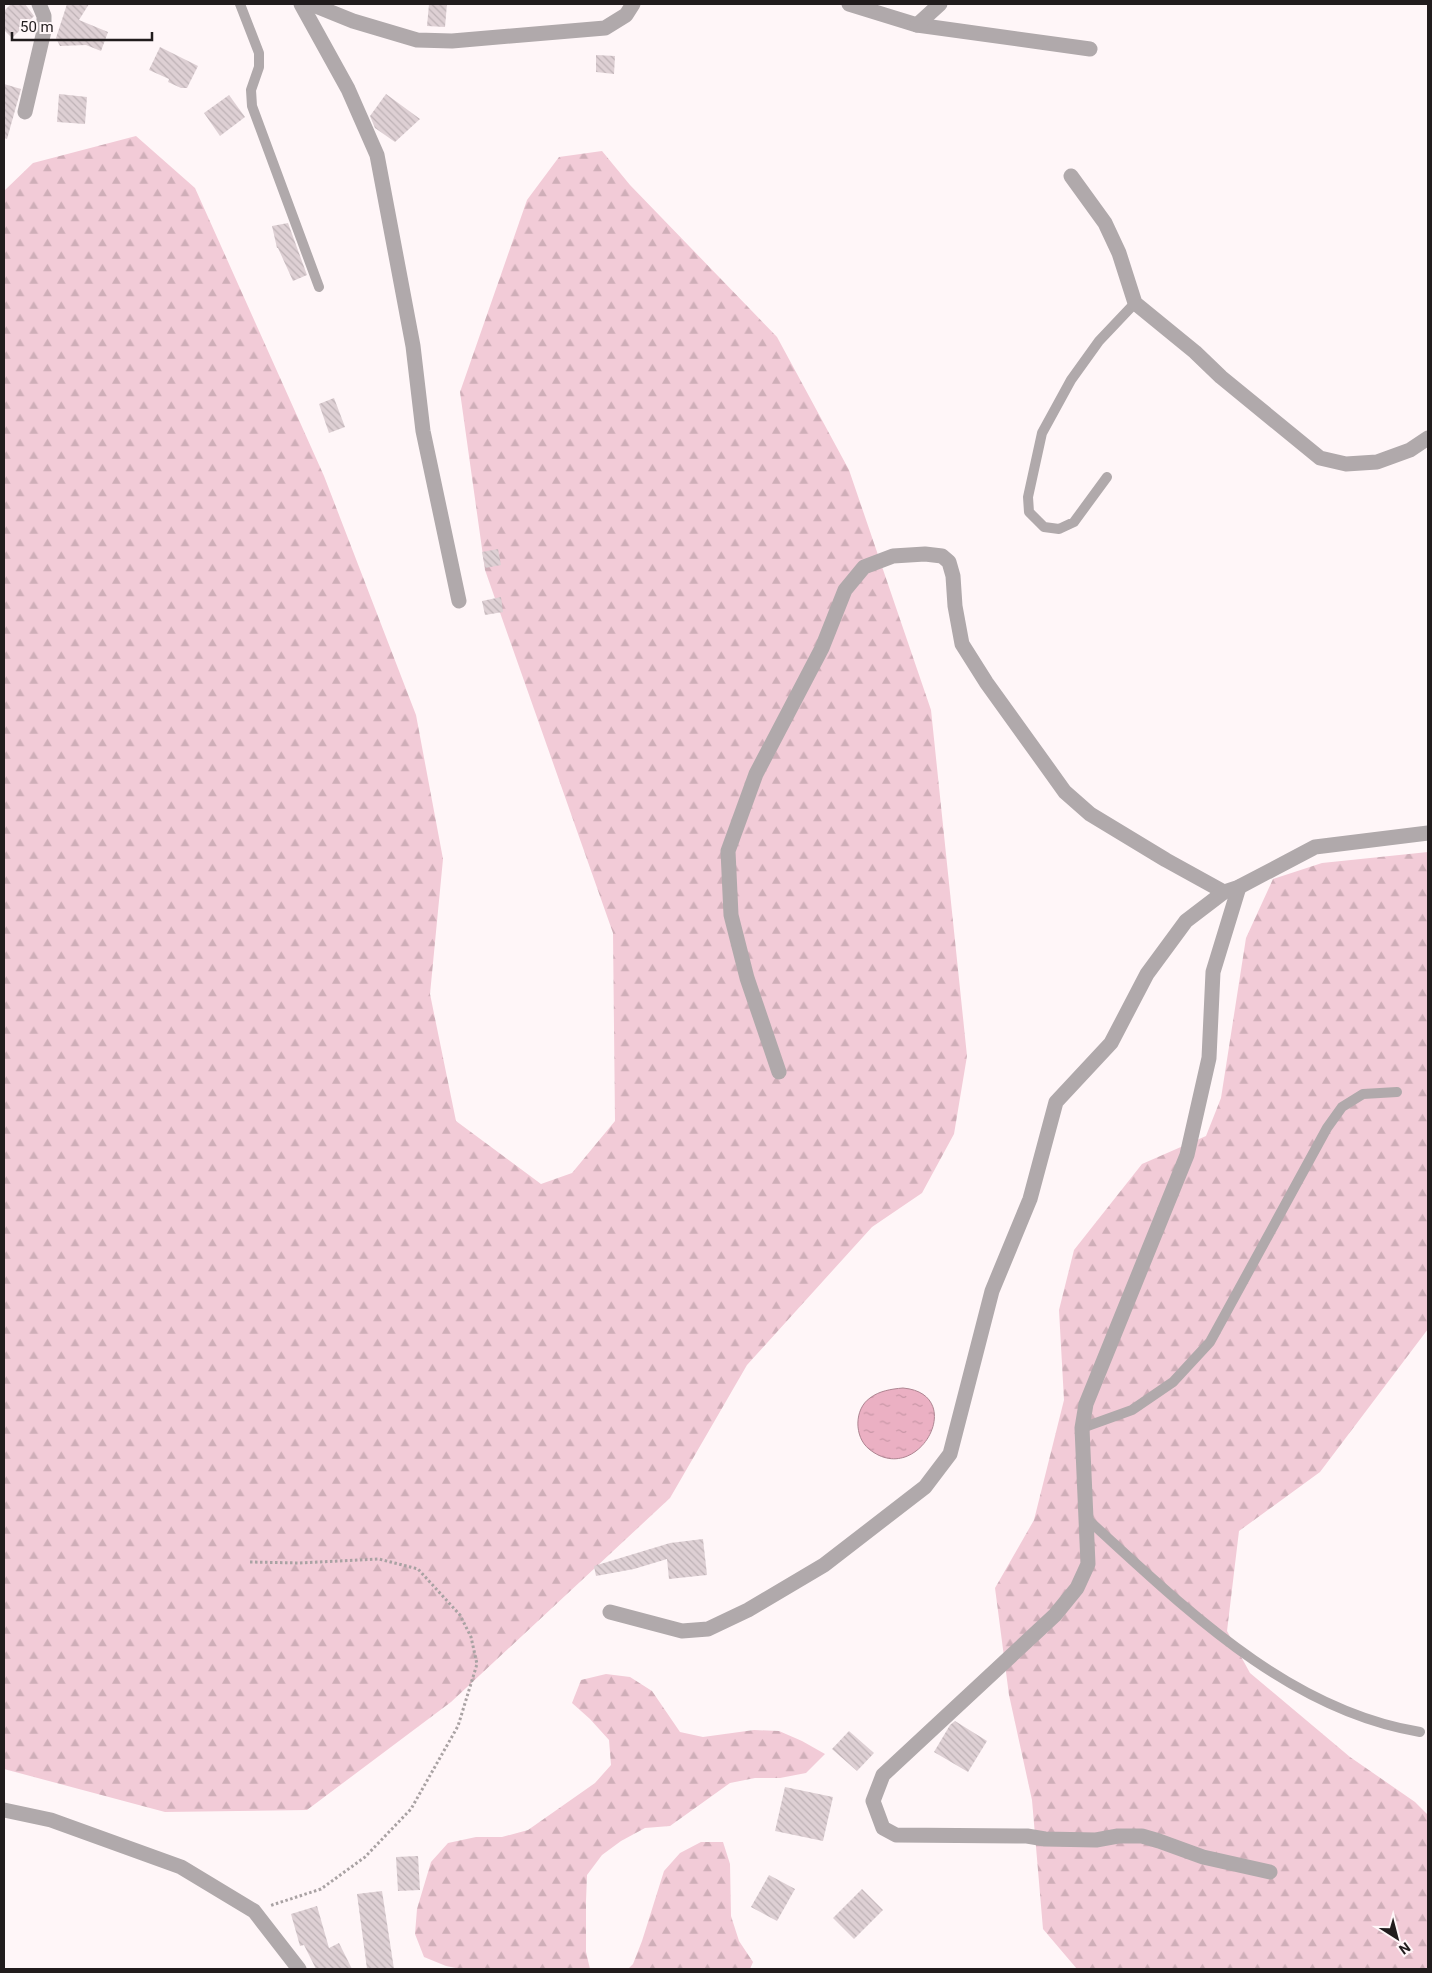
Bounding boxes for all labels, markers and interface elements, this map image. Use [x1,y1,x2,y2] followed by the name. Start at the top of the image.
[12,10,152,42] scale bar
[20,18,54,36] text: 50 m
[1372,1913,1422,1963] north arrow
[1396,1939,1413,1958] text: N

